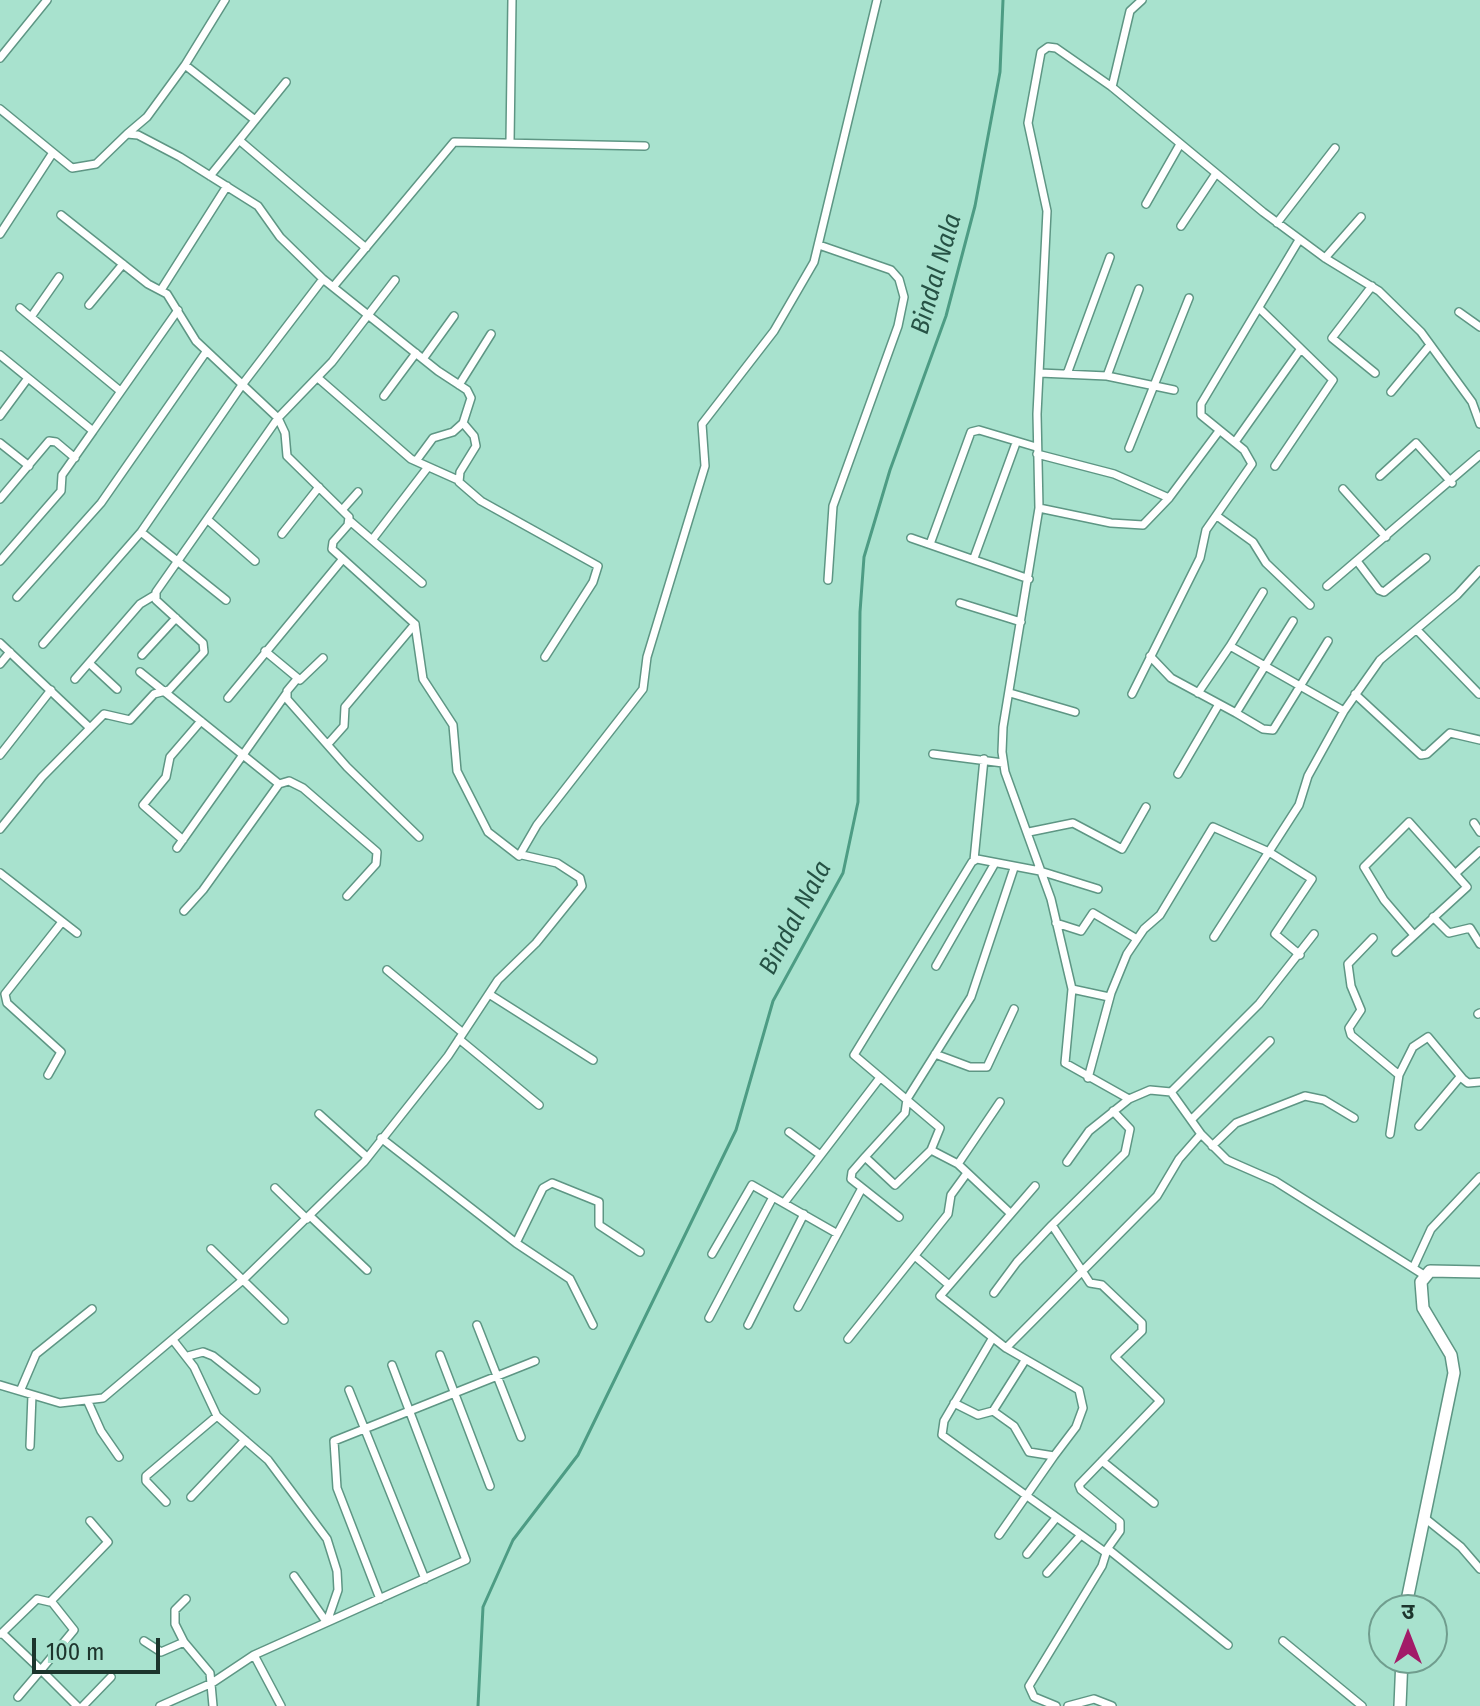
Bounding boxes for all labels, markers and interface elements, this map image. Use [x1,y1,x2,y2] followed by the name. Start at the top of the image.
[905,210,969,338] water label: Bindal Nala
[753,856,839,980] water label: Bindal Nala
[1368,1594,1448,1674] north arrow
[1402,1598,1414,1625] text: उ
[36,1622,164,1672] scale bar
[46,1638,104,1666] text: 100 m

